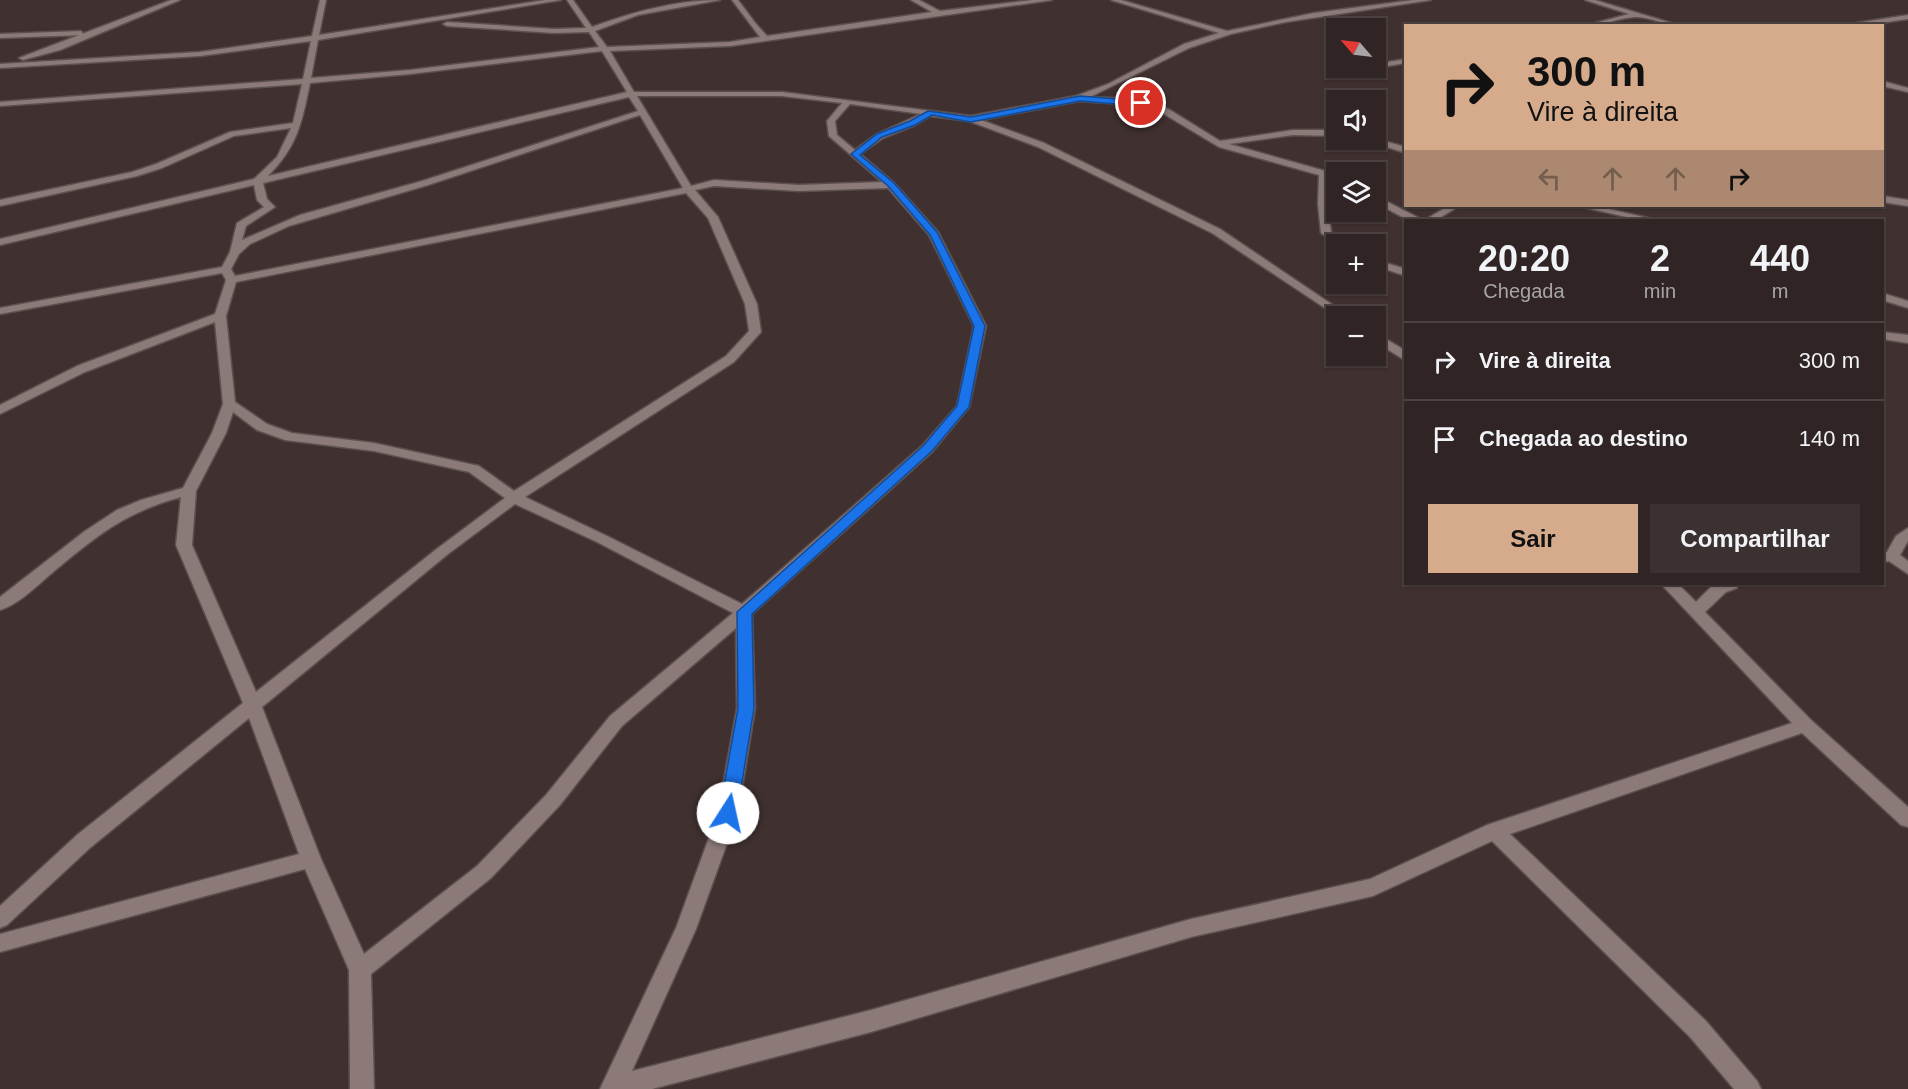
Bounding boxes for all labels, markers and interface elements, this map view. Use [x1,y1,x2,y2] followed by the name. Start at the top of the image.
[1326,18,1386,78] north arrow
[1326,18,1386,366] map controls
[1428,48,1506,126] icon: right
[1527,48,1646,95] text: 300 m
[1115,77,1166,128] pin
[1124,86,1157,119] icon: arrive
[1326,90,1386,150] button: sound
[1527,97,1678,127] text: Vire à direita
[1326,162,1386,222] button: layers
[1533,162,1566,195] icon: left
[1596,162,1629,195] icon: ahead
[1659,162,1692,195] icon: ahead
[1722,162,1755,195] icon: right
[1326,234,1386,294] button: +
[1478,238,1570,279] text: 20:20
[1650,238,1670,279] text: 2
[1750,238,1810,279] text: 440
[1483,280,1565,302] text: Chegada
[1644,280,1676,302] text: min
[1772,280,1788,302] text: m
[1326,306,1386,366] button: −
[1428,345,1461,378] icon: right
[1479,348,1611,373] text: Vire à direita
[1799,348,1860,373] text: 300 m
[1428,423,1461,456] icon: arrive
[1479,426,1688,451] text: Chegada ao destino
[1799,426,1860,451] text: 140 m
[1428,504,1638,573] button: Sair
[1650,504,1860,573] button: Compartilhar
[696,781,760,845] position arrow

